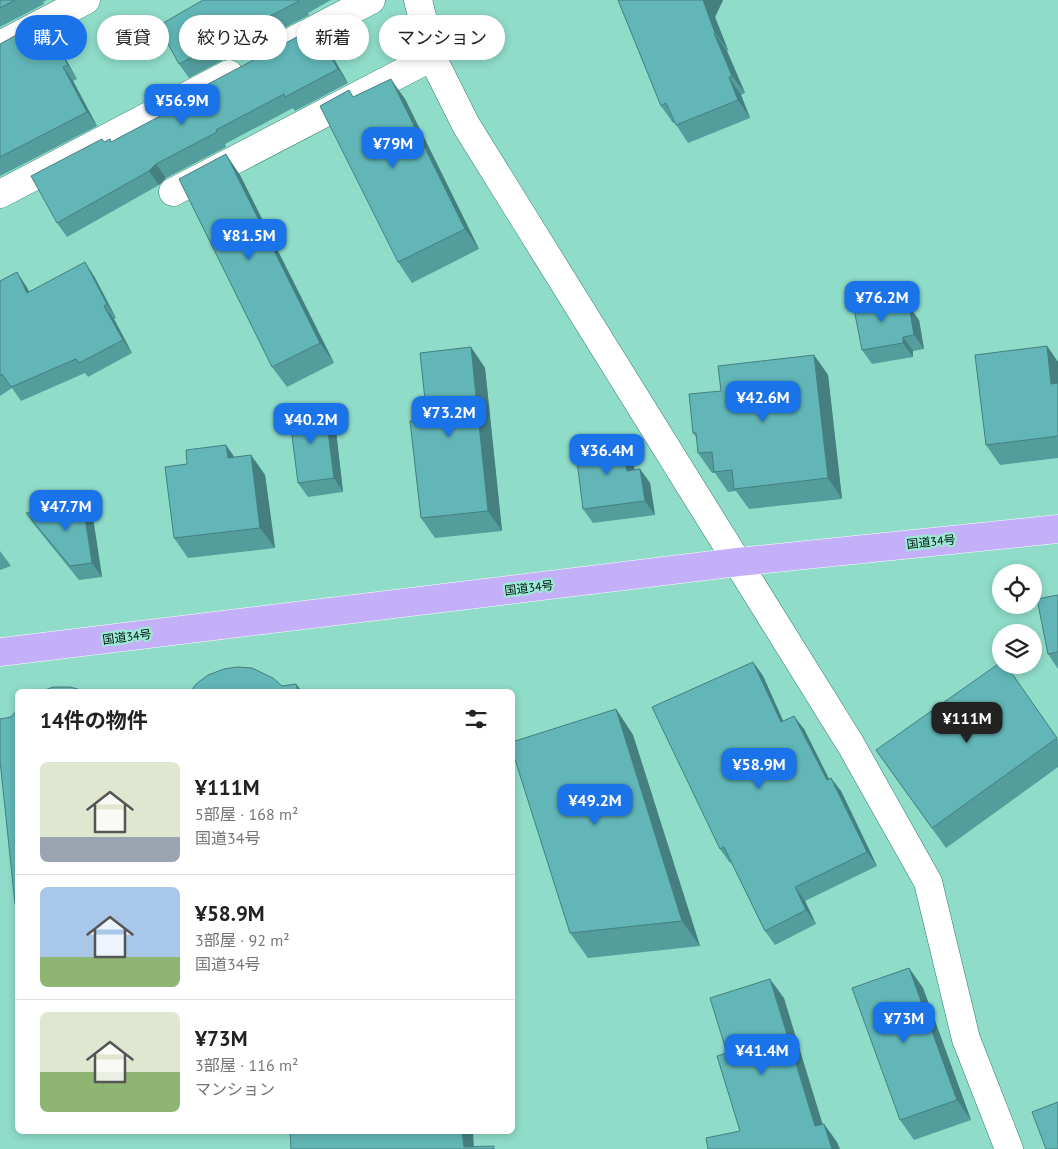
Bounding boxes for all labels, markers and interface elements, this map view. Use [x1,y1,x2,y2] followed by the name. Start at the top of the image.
[15,15,87,60] chip: 購入
[97,15,169,60] chip: 賃貸
[179,15,287,60] chip: 絞り込み
[297,15,369,60] chip: 新着
[379,15,505,60] chip: マンション
[141,84,223,126] pin: ¥56.9M
[155,90,209,110] text: ¥56.9M
[363,126,423,169] pin: ¥79M
[373,133,413,153] text: ¥79M
[208,218,290,261] pin: ¥81.5M
[222,225,276,245] text: ¥81.5M
[841,280,923,323] pin: ¥76.2M
[855,287,909,307] text: ¥76.2M
[722,380,804,423] pin: ¥42.6M
[736,387,790,407] text: ¥42.6M
[408,396,490,438] pin: ¥73.2M
[270,402,352,445] pin: ¥40.2M
[422,402,476,422] text: ¥73.2M
[284,409,338,429] text: ¥40.2M
[566,434,648,476] pin: ¥36.4M
[580,440,634,460] text: ¥36.4M
[25,490,107,532] pin: ¥47.7M
[40,496,92,516] text: ¥47.7M
[906,531,956,552] street label: 国道34号
[992,564,1042,674] map controls
[992,564,1042,614] button: locate
[504,577,554,598] street label: 国道34号
[992,624,1042,674] button: layers
[102,626,152,647] street label: 国道34号
[932,702,1002,744] pin: ¥111M
[462,705,490,733] icon: filters
[40,707,148,734] text: 14件の物件
[942,708,992,728] text: ¥111M
[718,748,800,790] pin: ¥58.9M
[732,754,786,774] text: ¥58.9M
[195,774,259,801] text: ¥111M
[80,782,140,842] icon: home
[554,784,636,826] pin: ¥49.2M
[568,790,622,810] text: ¥49.2M
[195,804,298,824] text: 5部屋 · 168 m²
[195,828,260,848] text: 国道34号
[195,900,265,927] text: ¥58.9M
[80,907,140,967] icon: home
[195,930,290,950] text: 3部屋 · 92 m²
[195,954,260,974] text: 国道34号
[874,1002,934,1044] pin: ¥73M
[884,1008,924,1028] text: ¥73M
[195,1025,248,1052] text: ¥73M
[80,1032,140,1092] icon: home
[721,1034,803,1076] pin: ¥41.4M
[735,1040,789,1060] text: ¥41.4M
[195,1055,298,1075] text: 3部屋 · 116 m²
[195,1079,275,1099] text: マンション

